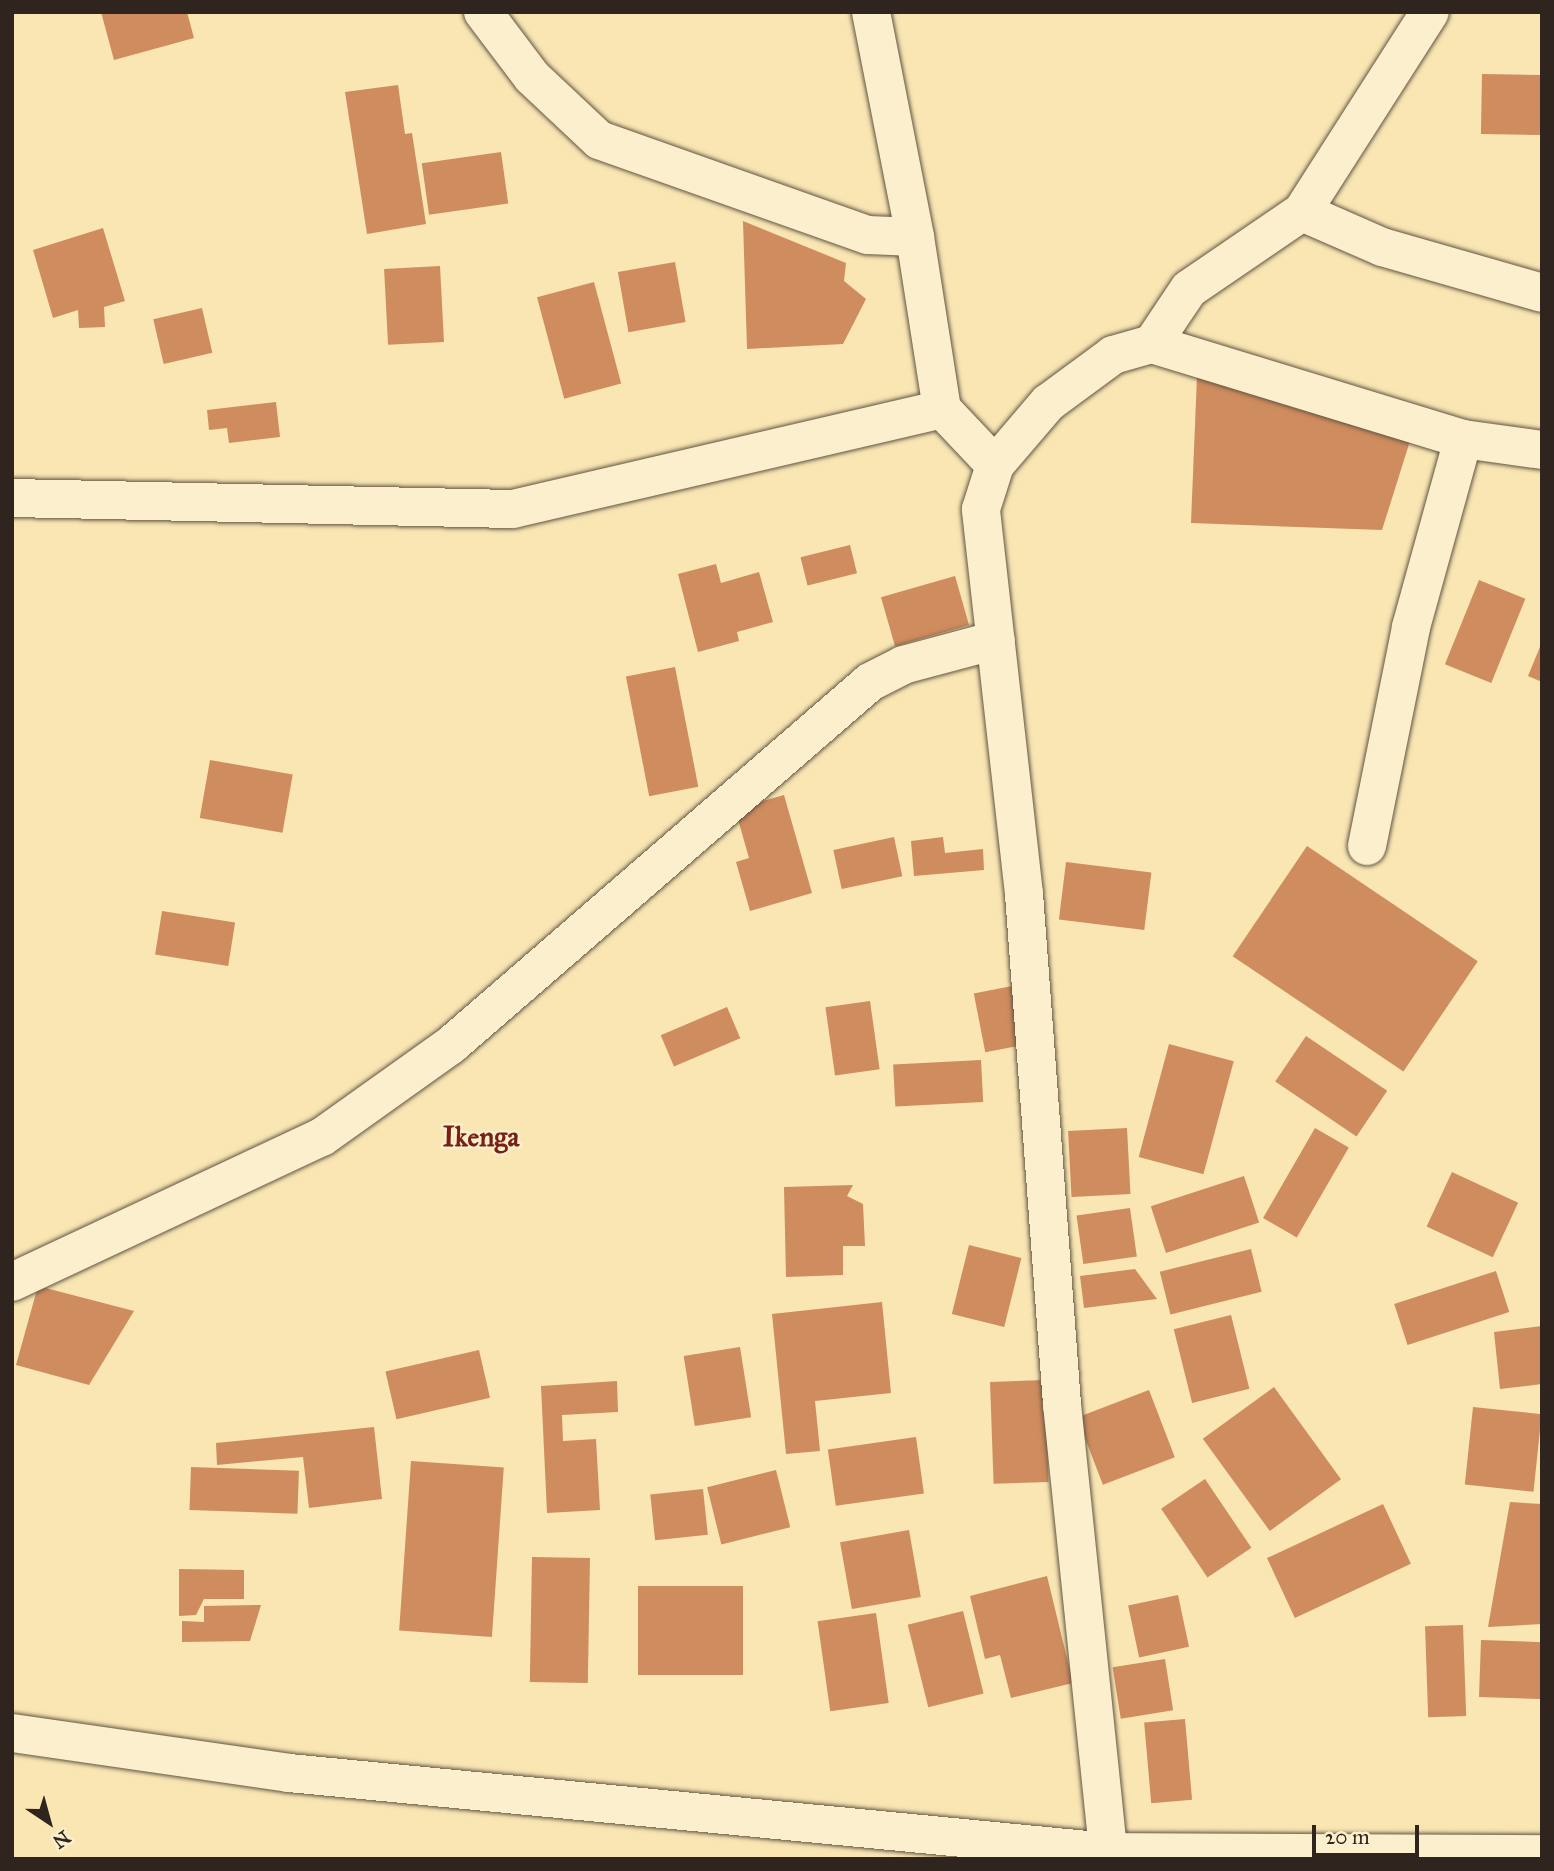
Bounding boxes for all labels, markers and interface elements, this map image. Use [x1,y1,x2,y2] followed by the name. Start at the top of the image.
[443,1120,519,1154] district label: Ikenga
[14,1787,84,1857] north arrow
[1316,1812,1423,1856] scale bar
[1325,1824,1370,1850] text: 20 m
[48,1825,75,1853] text: N

